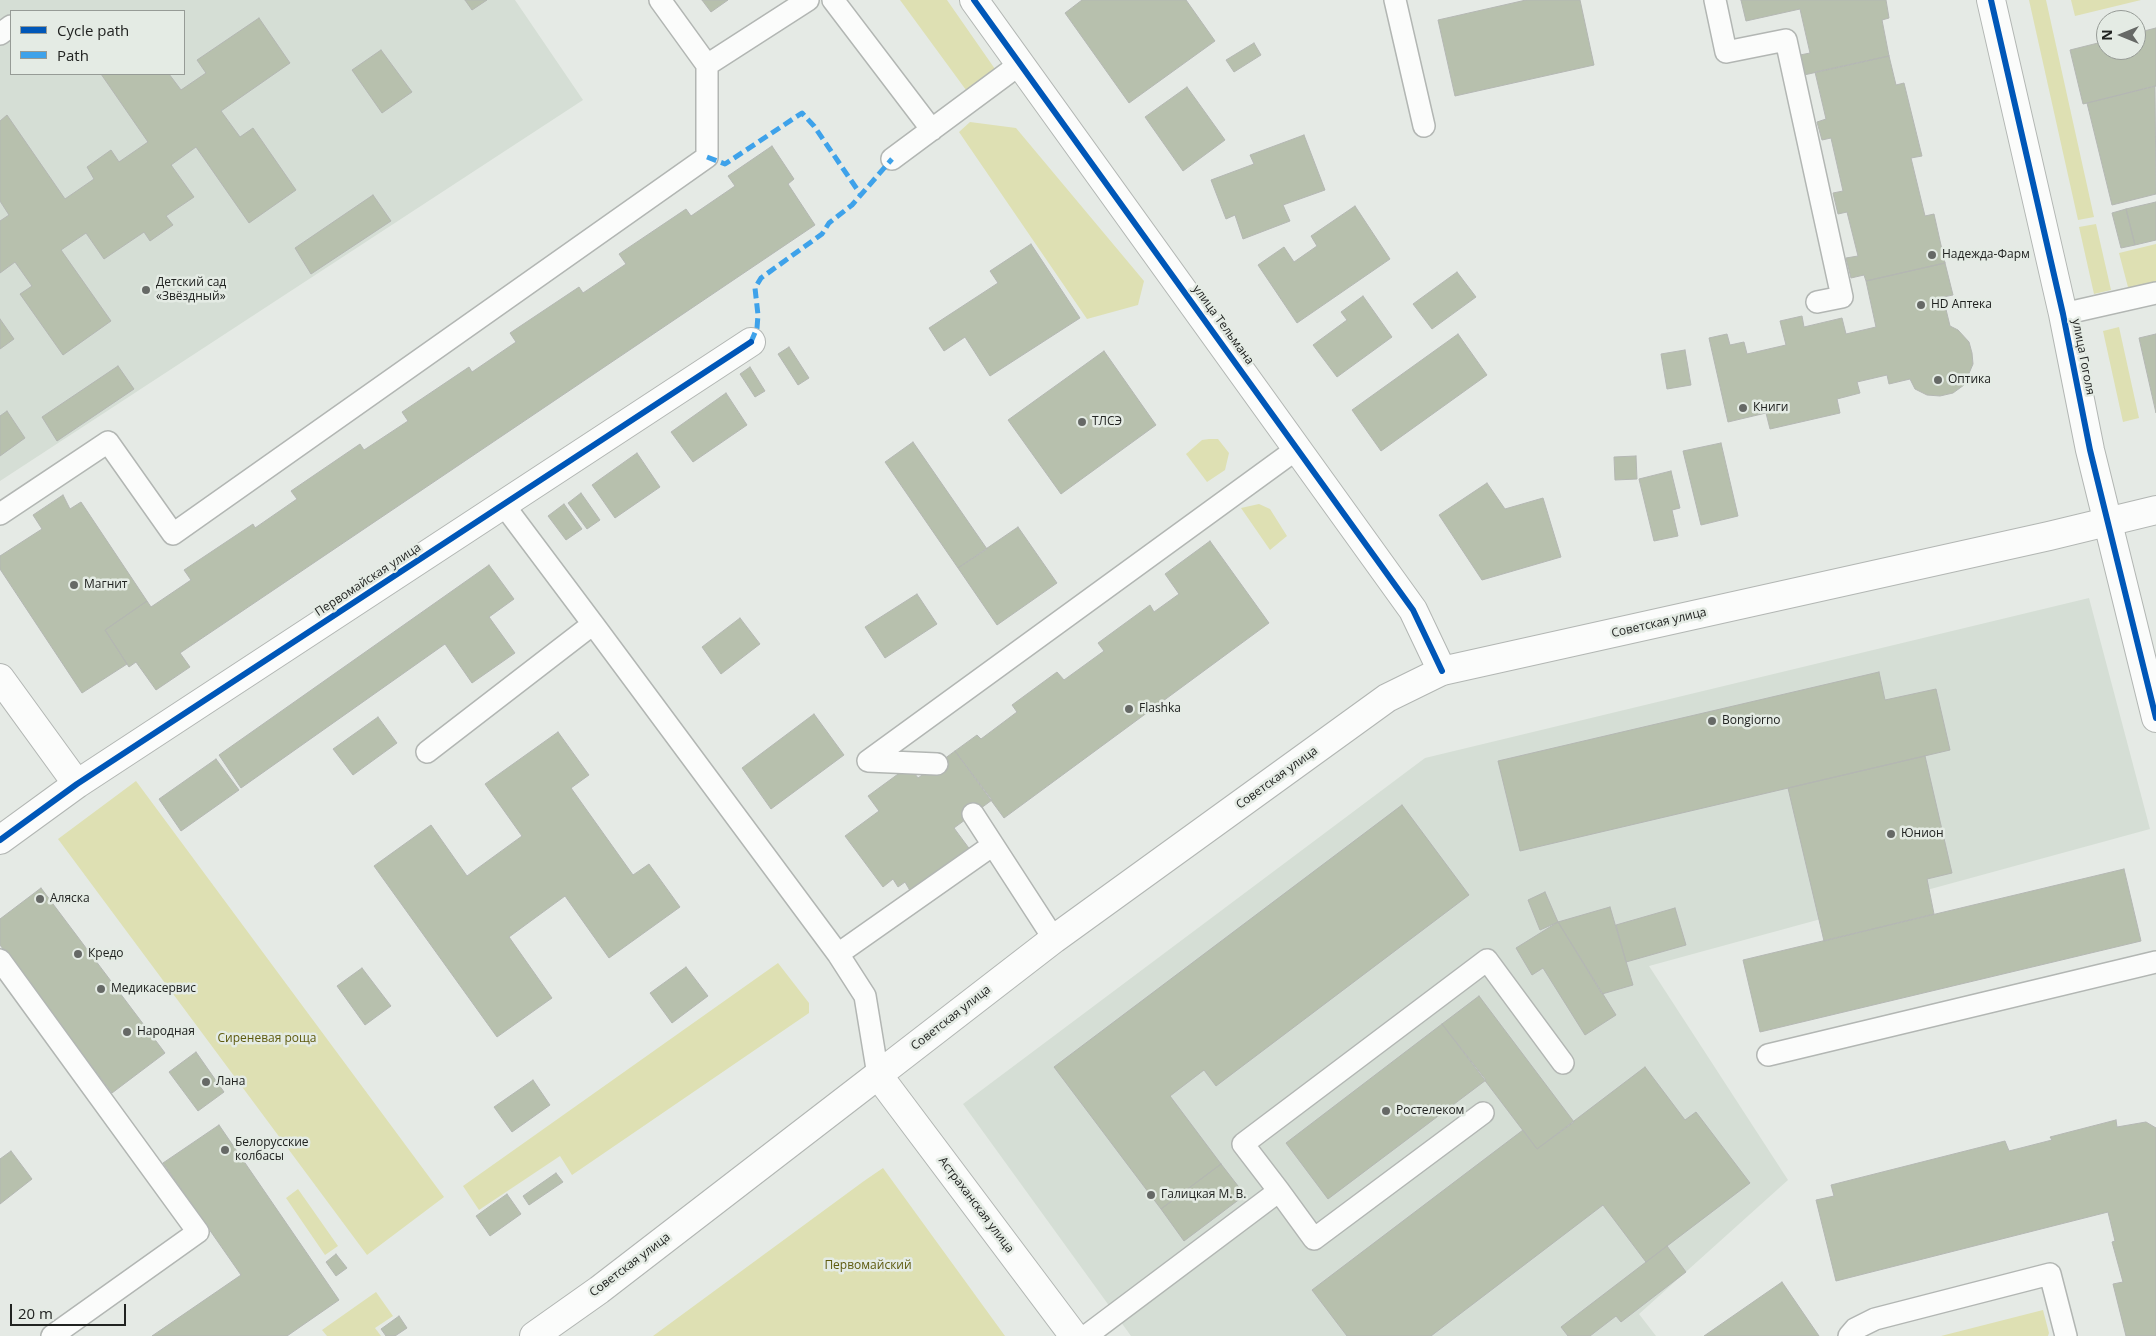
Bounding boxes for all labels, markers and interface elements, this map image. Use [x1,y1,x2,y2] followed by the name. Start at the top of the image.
[10,10,185,75] legend
[2096,10,2146,60] north arrow
[57,20,129,40] text: Cycle path
[2097,29,2116,41] text: N
[57,45,89,65] text: Path
[1942,248,2030,262] place label: Надежда-Фарм
[1926,249,1938,261] marker: Надежда-Фарм
[156,276,226,304] place label: Детский сад «Звёздный»
[1189,282,1257,368] street label: улица Тельмана
[140,284,152,296] marker: Детский сад «Звёздный»
[1931,298,1992,312] place label: HD Аптека
[1915,299,1927,311] marker: HD Аптека
[2069,318,2097,396] street label: улица Гоголя
[1948,373,1991,387] place label: Оптика
[1932,374,1944,386] marker: Оптика
[1753,401,1788,415] place label: Книги
[1737,402,1749,414] marker: Книги
[1092,415,1122,429] place label: ТЛСЭ
[1076,416,1088,428] marker: ТЛСЭ
[312,540,424,620] street label: Первомайская улица
[84,578,128,592] place label: Магнит
[68,579,80,591] marker: Магнит
[1610,605,1708,641] street label: Советская улица
[1139,702,1181,716] place label: Flashka
[1123,703,1135,715] marker: Flashka
[1722,714,1781,728] place label: Bongiorno
[1706,715,1718,727] marker: Bongiorno
[1233,744,1321,812] street label: Советская улица
[1901,827,1944,841] place label: Юнион
[1885,828,1897,840] marker: Юнион
[50,892,90,906] place label: Аляска
[34,893,46,905] marker: Аляска
[88,947,124,961] place label: Кредо
[72,948,84,960] marker: Кредо
[111,982,196,996] place label: Медикасервис
[908,982,994,1054] street label: Советская улица
[95,983,107,995] marker: Медикасервис
[137,1025,195,1039] place label: Народная
[121,1026,133,1038] marker: Народная
[218,1032,316,1046] park label: Сиреневая роща
[216,1075,245,1089] place label: Лана
[200,1076,212,1088] marker: Лана
[1396,1104,1464,1118] place label: Ростелеком
[1380,1105,1392,1117] marker: Ростелеком
[235,1136,309,1164] place label: Белорусские колбасы
[219,1144,231,1156] marker: Белорусские колбасы
[935,1154,1017,1256] street label: Астраханская улица
[1161,1188,1247,1202] place label: Галицкая М. В.
[1145,1189,1157,1201] marker: Галицкая М. В.
[587,1230,673,1300] street label: Советская улица
[824,1259,912,1273] park label: Первомайский
[12,1294,129,1326] scale bar
[18,1303,53,1323] text: 20 m

